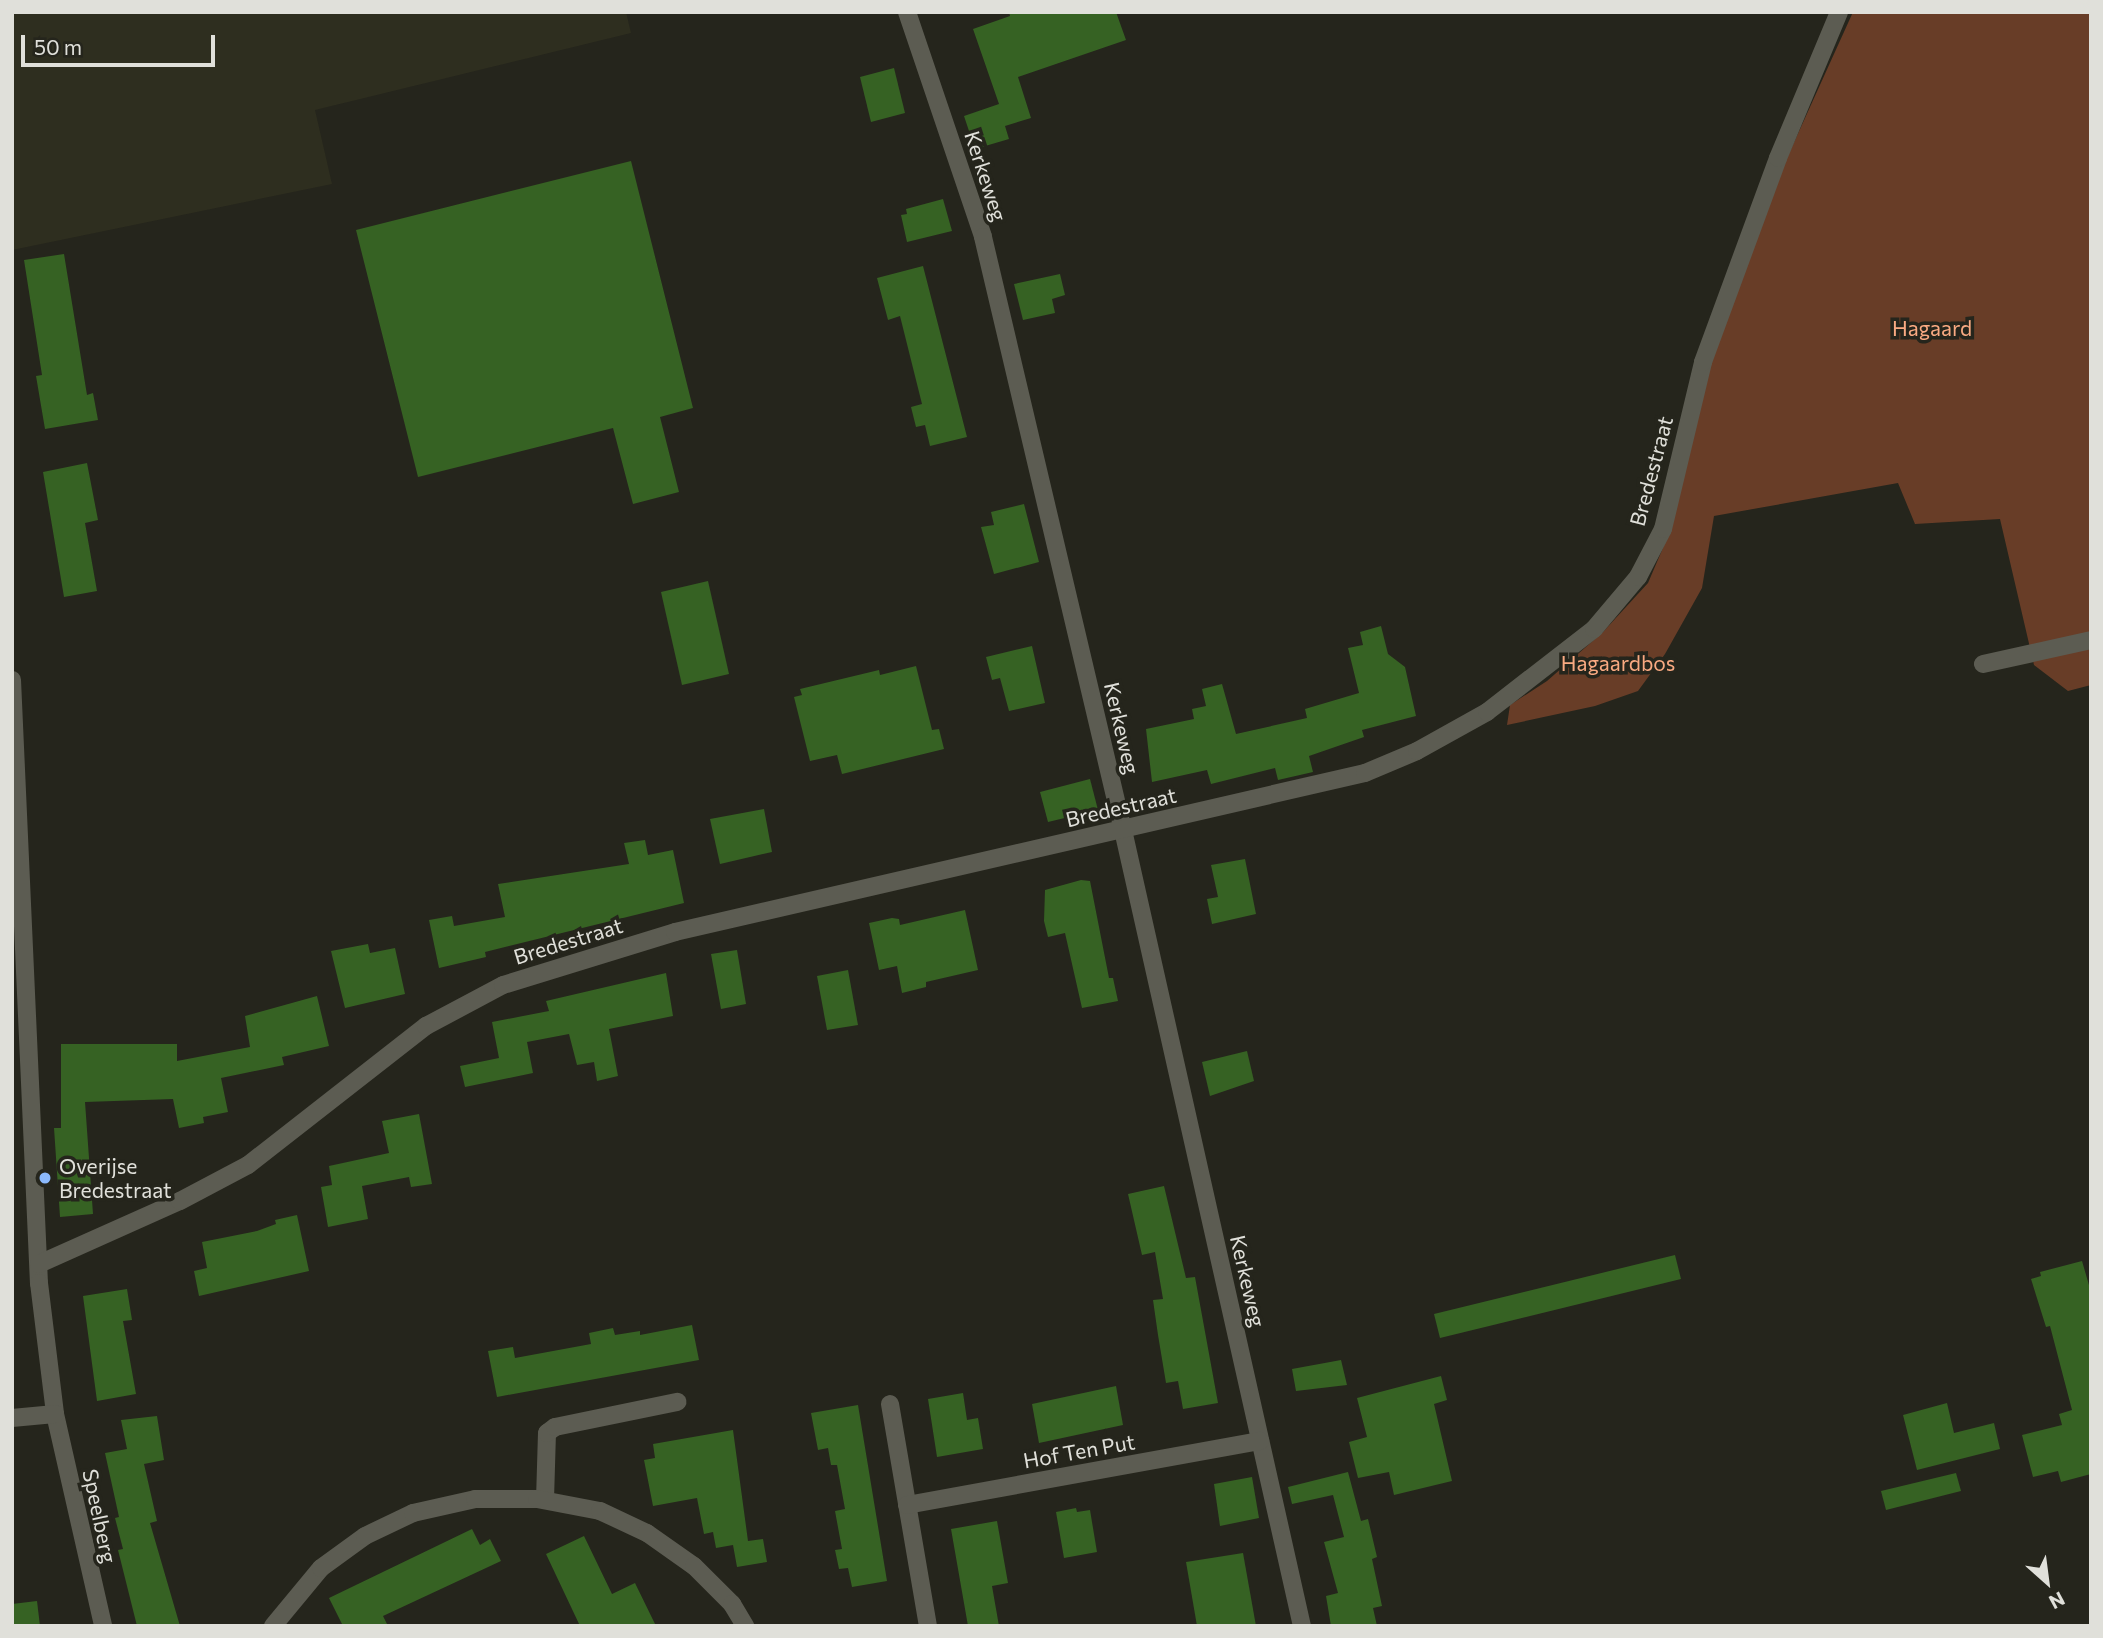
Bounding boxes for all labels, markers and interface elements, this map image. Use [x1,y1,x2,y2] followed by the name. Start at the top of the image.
[24,21,219,65] scale bar
[34,34,82,59] text: 50 m
[960,128,1012,224] street label: Kerkeweg
[1892,315,1972,341] park label: Hagaard
[1624,413,1678,529] street label: Bredestraat
[1561,650,1675,676] park label: Hagaardbos
[1099,680,1145,776] street label: Kerkeweg
[1063,782,1179,832] street label: Bredestraat
[510,912,626,970] street label: Bredestraat
[59,1153,172,1203] place label: Overijse Bredestraat
[37,1170,53,1186] marker: Overijse Bredestraat
[1225,1233,1271,1329] street label: Kerkeweg
[1021,1429,1137,1473] street label: Hof Ten Put
[78,1467,122,1565] street label: Speelberg
[2012,1547,2082,1617] north arrow
[2045,1587,2069,1614] text: N

